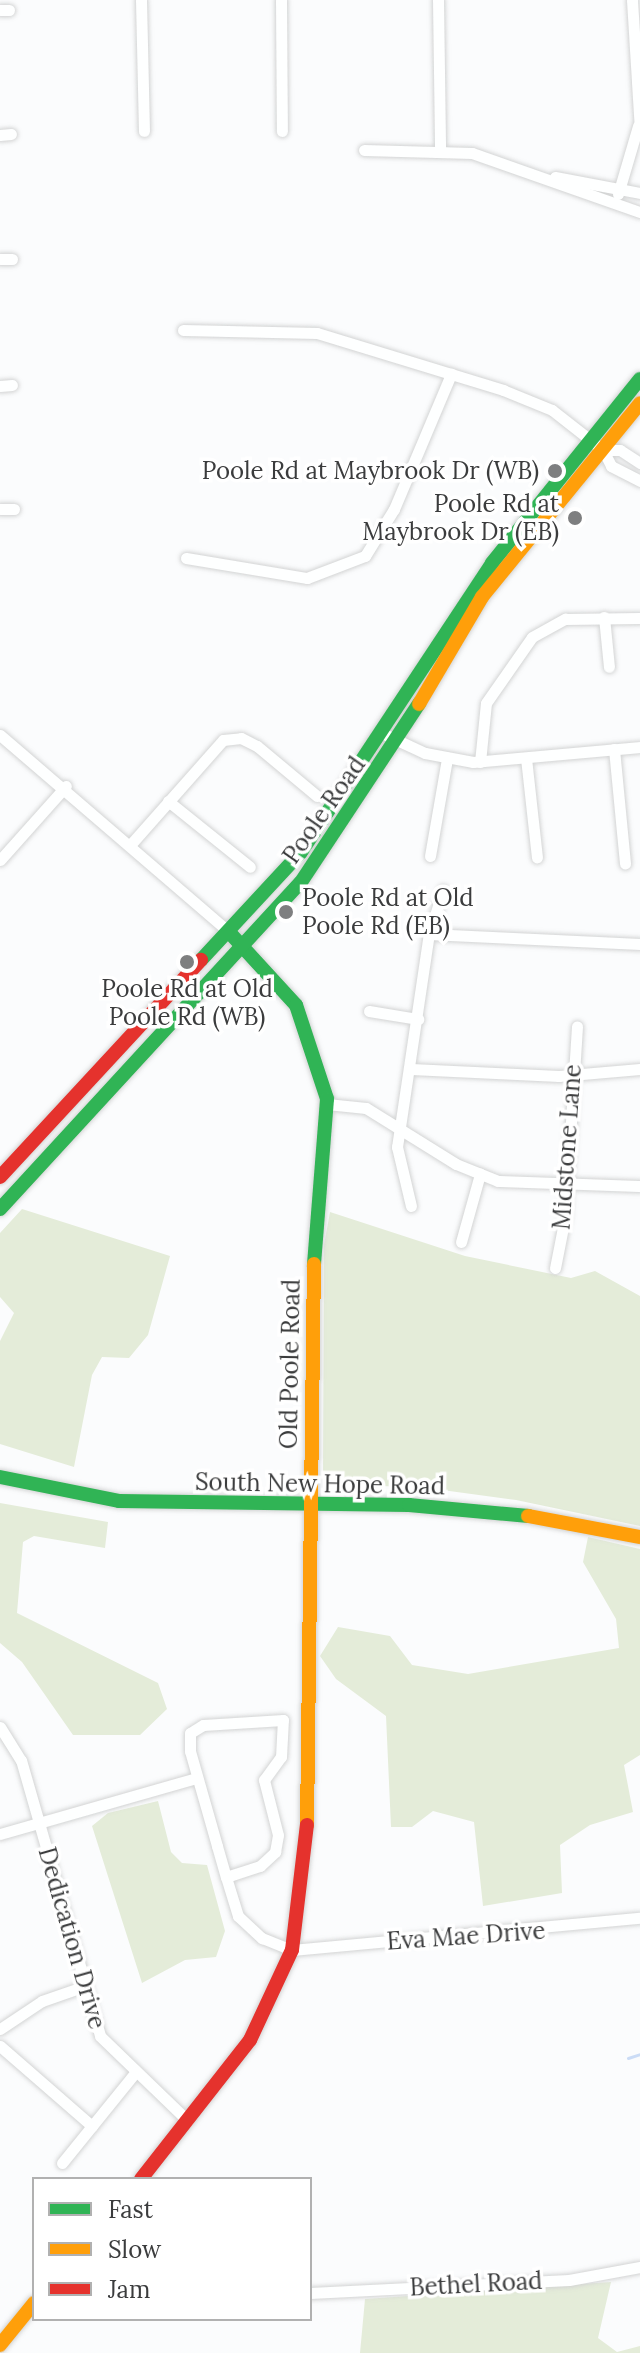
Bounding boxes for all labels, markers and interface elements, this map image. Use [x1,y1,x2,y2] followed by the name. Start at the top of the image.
[202,457,539,485] place label: Poole Rd at Maybrook Dr (WB)
[546,462,564,480] marker: Poole Rd at Maybrook Dr (WB)
[362,490,559,546] place label: Poole Rd at Maybrook Dr (EB)
[566,509,584,527] marker: Poole Rd at Maybrook Dr (EB)
[277,751,371,869] street label: Poole Road
[302,884,474,940] place label: Poole Rd at Old Poole Rd (EB)
[277,903,295,921] marker: Poole Rd at Old Poole Rd (EB)
[178,953,196,971] marker: Poole Rd at Old Poole Rd (WB)
[101,975,273,1031] place label: Poole Rd at Old Poole Rd (WB)
[547,1063,587,1231] street label: Midstone Lane
[274,1279,306,1449] street label: Old Poole Road
[195,1467,445,1501] street label: South New Hope Road
[32,1844,112,2032] street label: Dedication Drive
[386,1916,546,1956] street label: Eva Mae Drive
[32,2177,312,2321] legend
[108,2194,153,2225] text: Fast
[108,2234,161,2265] text: Slow
[409,2266,543,2302] street label: Bethel Road
[108,2274,150,2305] text: Jam

